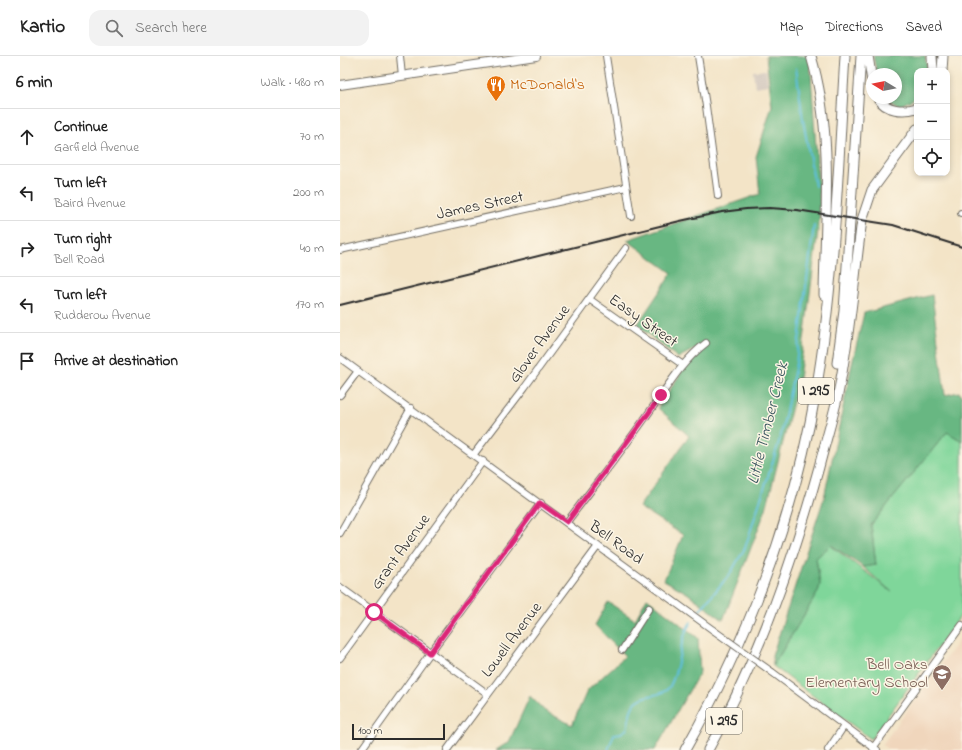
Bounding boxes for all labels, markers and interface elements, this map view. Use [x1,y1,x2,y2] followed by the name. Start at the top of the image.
[89,10,369,46] search box
[20,14,65,41] text: Kartio
[103,17,125,39] icon: search
[135,17,207,39] text: Search here
[780,17,803,38] text: Map
[825,17,883,38] text: Directions
[905,17,942,38] text: Saved
[866,68,902,104] north arrow
[914,68,950,176] map controls
[914,68,950,104] button: +
[16,70,52,95] text: 6 min
[261,73,324,92] text: Walk · 480 m
[510,73,585,97] place label: McDonald's
[485,74,507,102] restaurant icon: McDonald's
[914,104,950,140] button: −
[54,116,108,138] text: Continue
[16,126,38,148] icon: ahead
[300,127,324,146] text: 70 m
[54,138,139,157] text: Garfield Avenue
[914,140,950,176] button: locate
[54,172,107,194] text: Turn left
[16,182,38,204] icon: left
[293,183,324,202] text: 200 m
[434,185,526,227] street label: James Street
[54,194,126,213] text: Baird Avenue
[54,228,112,250] text: Turn right
[16,238,38,260] icon: right
[300,239,324,258] text: 40 m
[54,250,104,269] text: Bell Road
[54,284,107,306] text: Turn left
[603,288,683,354] street label: Easy Street
[16,294,38,316] icon: left
[296,295,324,314] text: 170 m
[503,299,577,388] street label: Glover Avenue
[54,306,150,325] text: Rudderow Avenue
[16,350,38,372] icon: arrive
[54,350,178,372] text: Arrive at destination
[741,358,796,487] water label: Little Timber Creek
[798,378,834,404] road number: I 295
[652,386,670,404] route end
[365,508,437,595] street label: Grant Avenue
[583,514,648,571] street label: Bell Road
[476,597,549,683] street label: Lowell Avenue
[365,603,383,621] route start
[805,653,928,695] place label: Bell Oaks Elementary School
[931,663,953,691] school or university icon: Bell Oaks Elementary School
[706,708,742,734] road number: I 295
[352,722,445,741] scale bar
[358,723,382,739] text: 100 m

